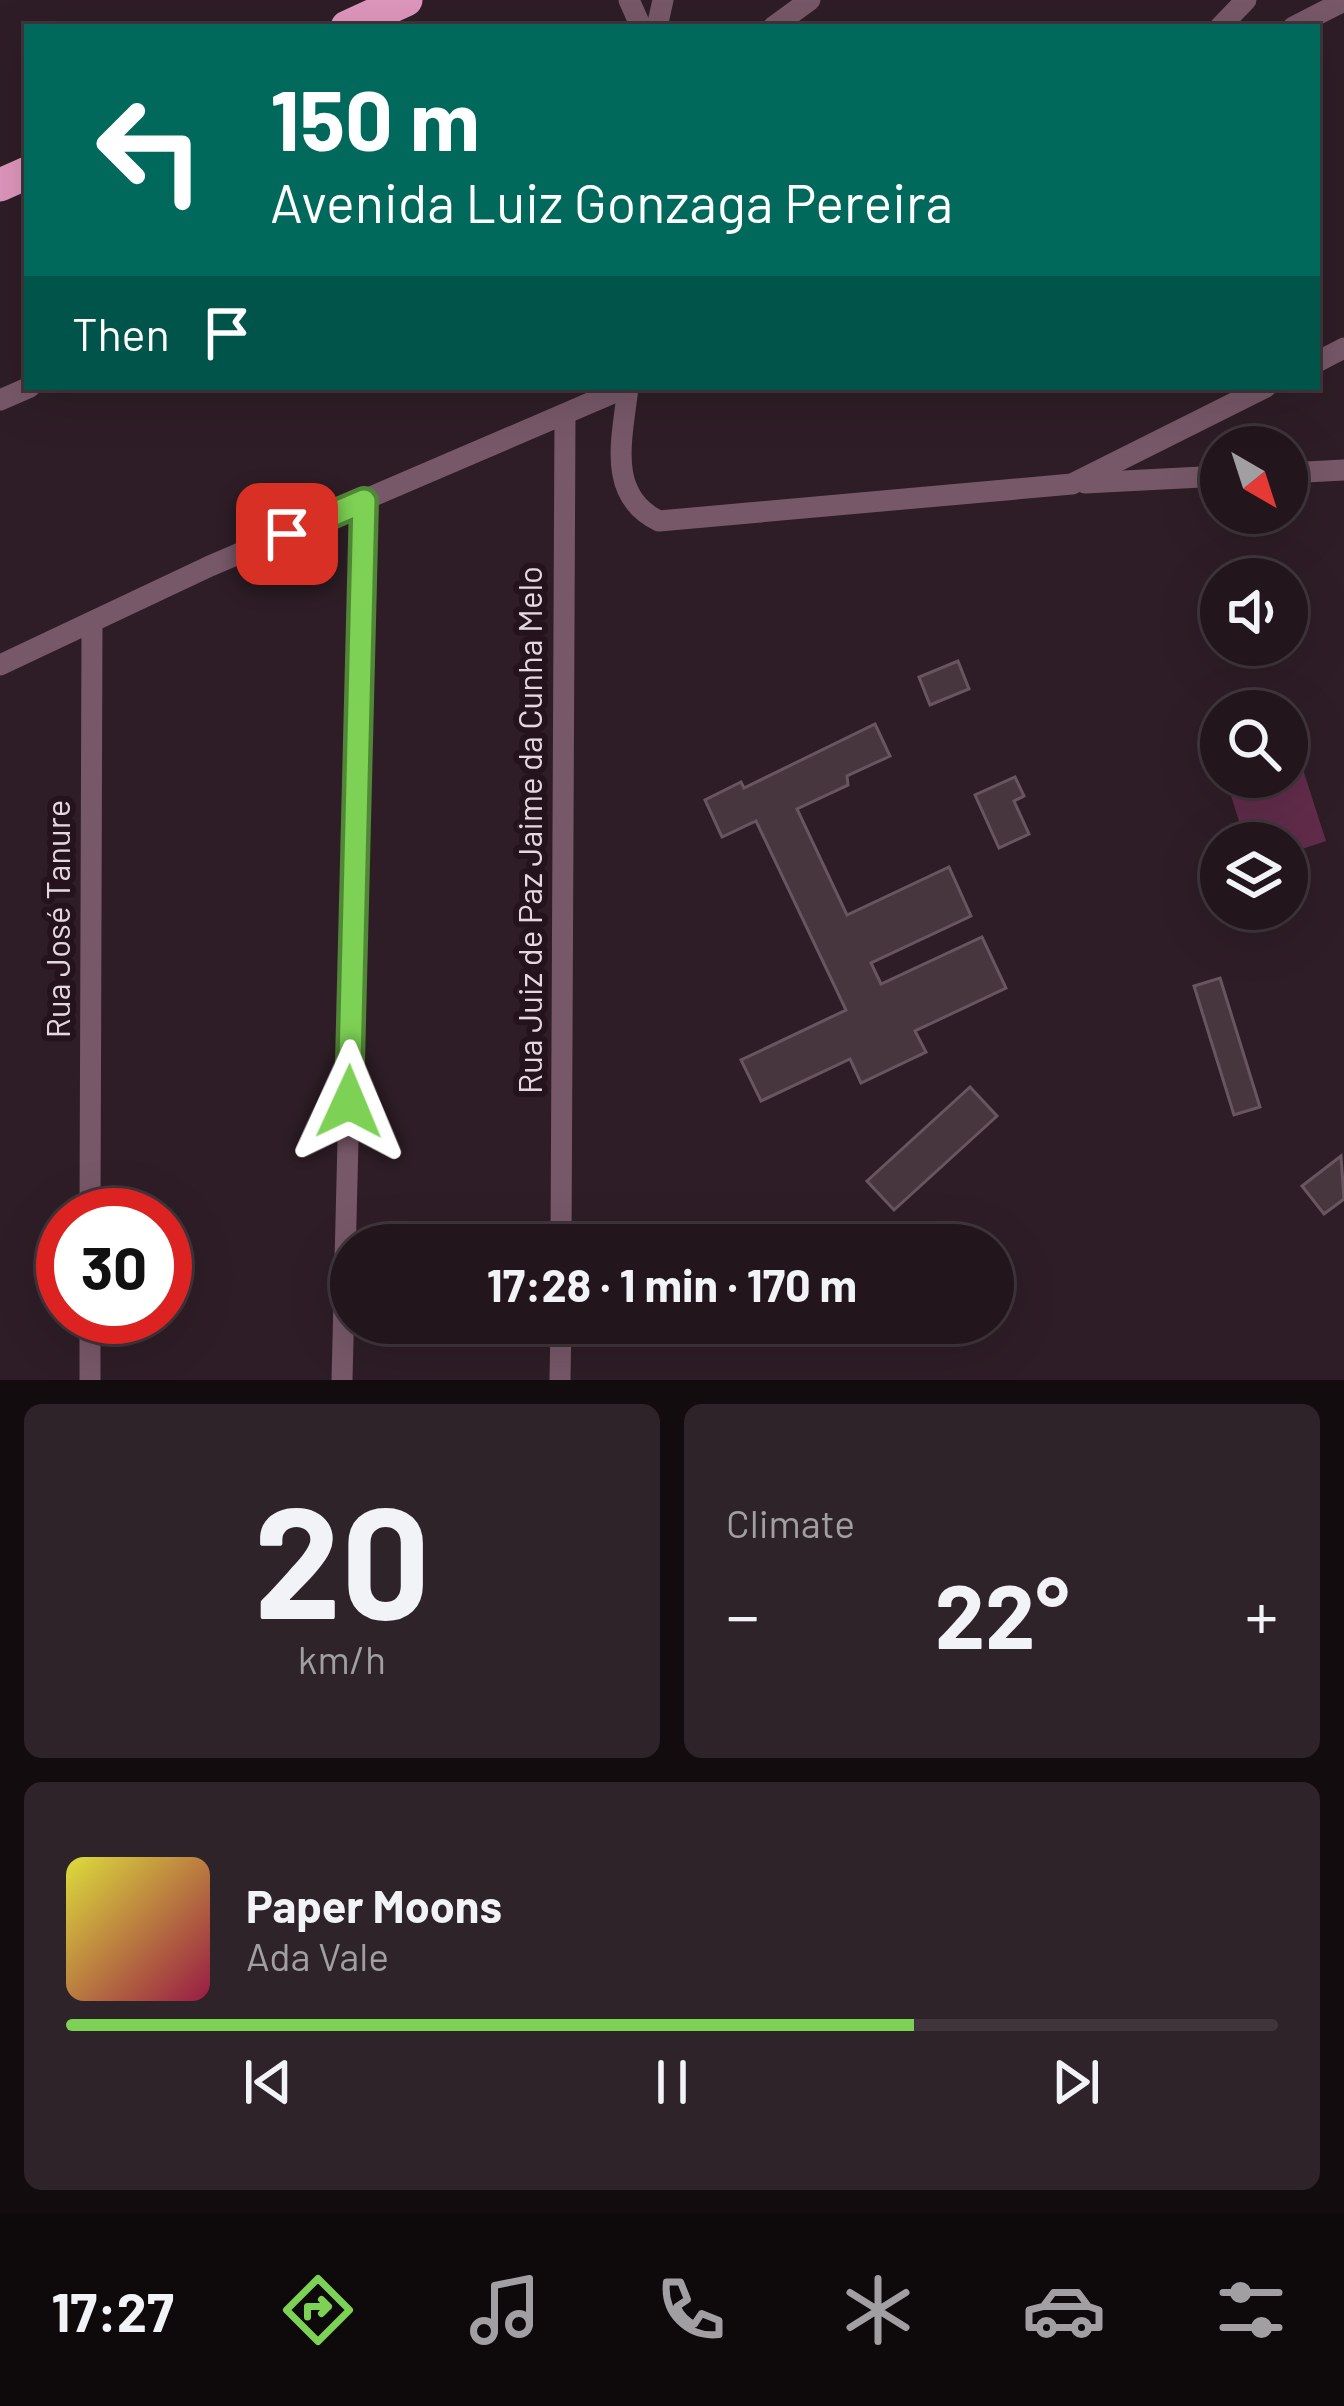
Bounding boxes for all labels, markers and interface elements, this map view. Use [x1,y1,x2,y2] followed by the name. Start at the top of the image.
[270,67,480,168] text: 150 m
[72,72,228,228] icon: left
[270,169,953,234] text: Avenida Luiz Gonzaga Pereira
[194,300,260,366] icon: arrive
[72,306,170,360] text: Then
[1200,426,1308,534] north arrow
[1200,426,1308,930] map controls
[236,483,338,585] pin
[254,501,320,567] icon: arrive
[1200,558,1308,666] button: sound
[509,566,549,1094] street label: Rua Juiz de Paz Jaime da Cunha Melo
[1200,690,1308,798] button: search
[37,800,77,1038] street label: Rua José Tanure
[1200,822,1308,930] button: layers
[286,1039,412,1165] position arrow
[36,1188,192,1344] speed limit sign: 30
[487,1257,857,1311] text: 17:28 · 1 min · 170 m
[254,1463,430,1650] text: 20
[726,1499,855,1546] text: Climate
[935,1559,1069,1667] text: 22°
[726,1574,759,1653] text: −
[1245,1574,1278,1653] text: +
[298,1635,386,1682] text: km/h
[246,1878,502,1932] text: Paper Moons
[246,1932,389,1979] text: Ada Vale
[235,2049,301,2115] icon: previous
[639,2049,705,2115] icon: pause
[1043,2049,1109,2115] icon: next
[276,2268,360,2352] icon: directions
[463,2268,547,2352] icon: music
[649,2268,733,2352] icon: phone
[836,2268,920,2352] icon: climate
[1022,2268,1106,2352] icon: car
[1209,2268,1293,2352] icon: filters
[51,2278,174,2343] text: 17:27

